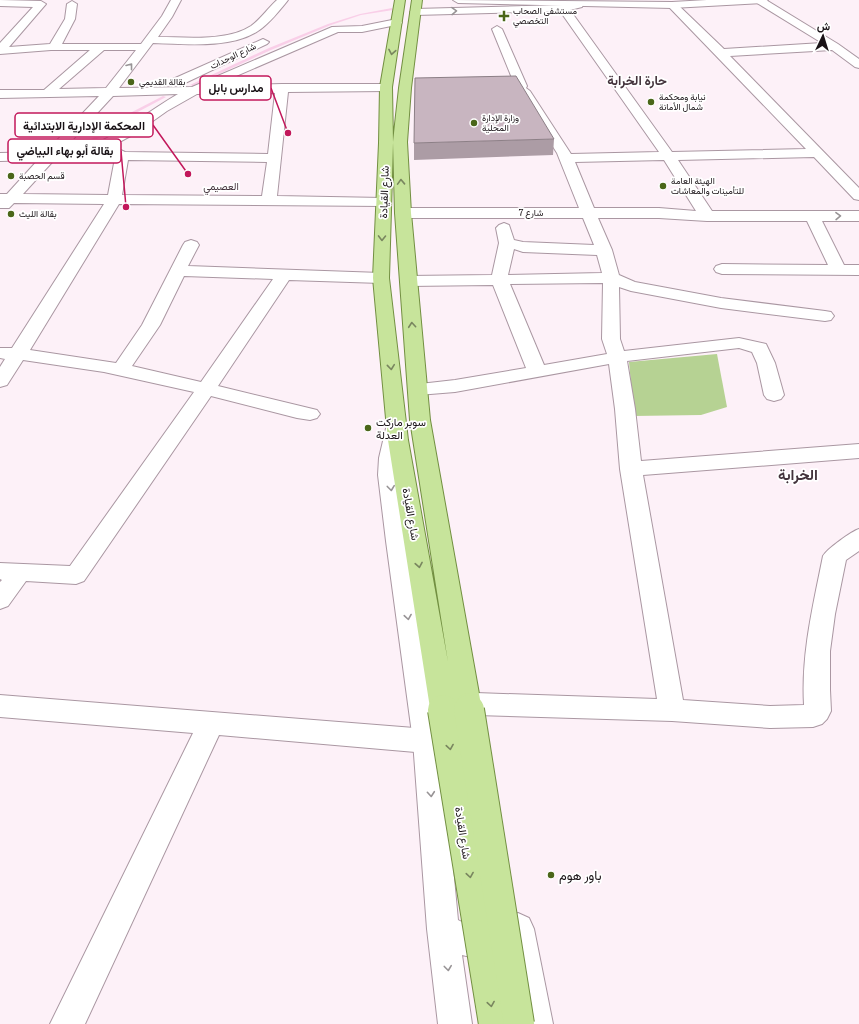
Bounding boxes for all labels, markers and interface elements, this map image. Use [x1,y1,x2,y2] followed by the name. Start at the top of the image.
[513,3,577,28] place label: مستشفى الصحاب التخصصي
[451,7,457,15] one-way arrow
[498,10,510,22] marker: مستشفى الصحاب التخصصي
[803,16,843,56] north arrow
[817,17,831,33] text: ش
[207,38,258,72] street label: شارع الوحدات
[388,49,397,55] one-way arrow
[125,63,132,70] one-way arrow
[607,70,667,89] district label: حارة الخرابة
[139,74,186,89] place label: بقالة القديمي
[200,76,271,100] callout: مدارس بابل
[126,77,136,87] marker: بقالة القديمي
[208,78,264,96] text: مدارس بابل
[659,89,706,113] place label: نيابة ومحكمة شمال الأمانة
[646,97,656,107] marker: نيابة ومحكمة شمال الأمانة
[482,110,519,134] place label: وزارة الإدارة المحلية
[15,113,153,137] callout: المحكمة الإدارية الابتدائية
[23,116,145,134] text: المحكمة الإدارية الابتدائية
[469,118,479,128] marker: وزارة الإدارة المحلية
[8,139,121,163] callout: بقالة أبو بهاء البياضي
[16,141,114,161] text: بقالة أبو بهاء البياضي
[374,165,393,219] street label: شارع القيادة
[19,168,65,182] place label: قسم الحصبة
[6,171,16,181] marker: قسم الحصبة
[671,173,744,197] place label: الهيئة العامة للتأمينات والمعاشات
[203,178,239,195] district label: العصيمي
[397,179,406,185] one-way arrow
[658,181,668,191] marker: الهيئة العامة للتأمينات والمعاشات
[519,205,543,219] street label: شارع 7
[19,206,57,220] place label: بقالة الليث
[6,209,16,219] marker: بقالة الليث
[835,212,841,220] one-way arrow
[378,235,386,241] one-way arrow
[408,322,417,328] one-way arrow
[387,364,396,370] one-way arrow
[376,413,426,442] place label: سوبر ماركت العدلة
[363,423,373,433] marker: سوبر ماركت العدلة
[778,462,818,485] district label: الخرابة
[386,485,395,492] one-way arrow
[399,486,425,542] street label: شارع القيادة
[414,562,423,568] one-way arrow
[403,614,412,620] one-way arrow
[445,744,454,750] one-way arrow
[427,791,436,797] one-way arrow
[451,806,476,861] street label: شارع القيادة
[559,865,602,884] place label: باور هوم
[546,870,556,880] marker: باور هوم
[465,872,474,878] one-way arrow
[443,965,452,971] one-way arrow
[486,1000,495,1007] one-way arrow

